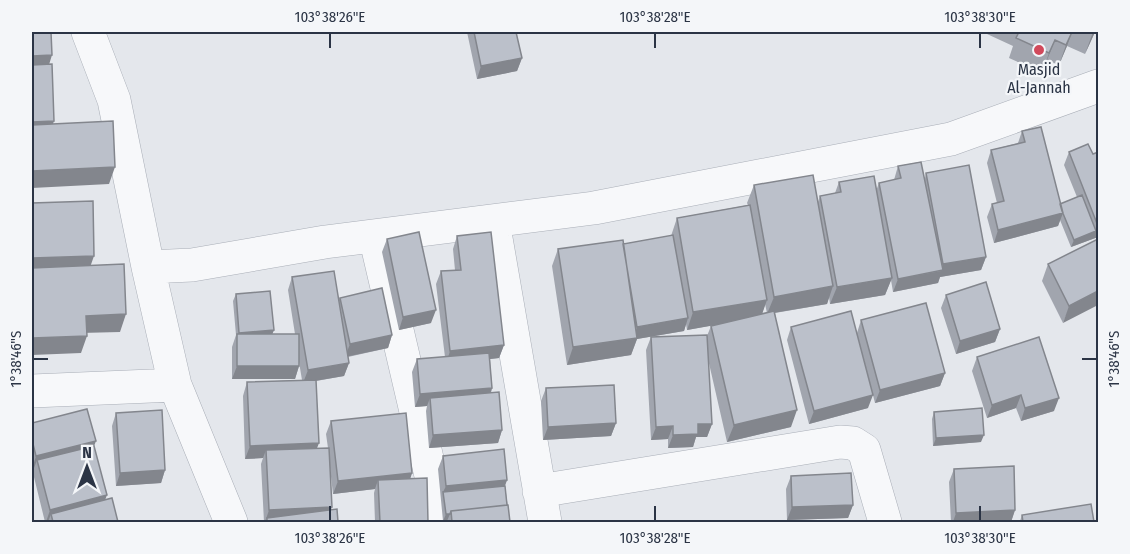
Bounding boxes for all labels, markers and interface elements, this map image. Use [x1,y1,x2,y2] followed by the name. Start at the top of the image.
[295,8,365,26] text: 103°38'26"E
[620,8,690,26] text: 103°38'28"E
[944,8,1016,26] text: 103°38'30"E
[1032,43,1046,57] marker: Masjid Al-Jannah
[1007,60,1071,97] place label: Masjid Al-Jannah
[7,331,25,387] text: 1°38'46"S
[1105,331,1123,387] text: 1°38'46"S
[57,437,117,497] north arrow
[82,443,92,462] text: N
[295,529,365,547] text: 103°38'26"E
[620,529,690,547] text: 103°38'28"E
[944,529,1016,547] text: 103°38'30"E

